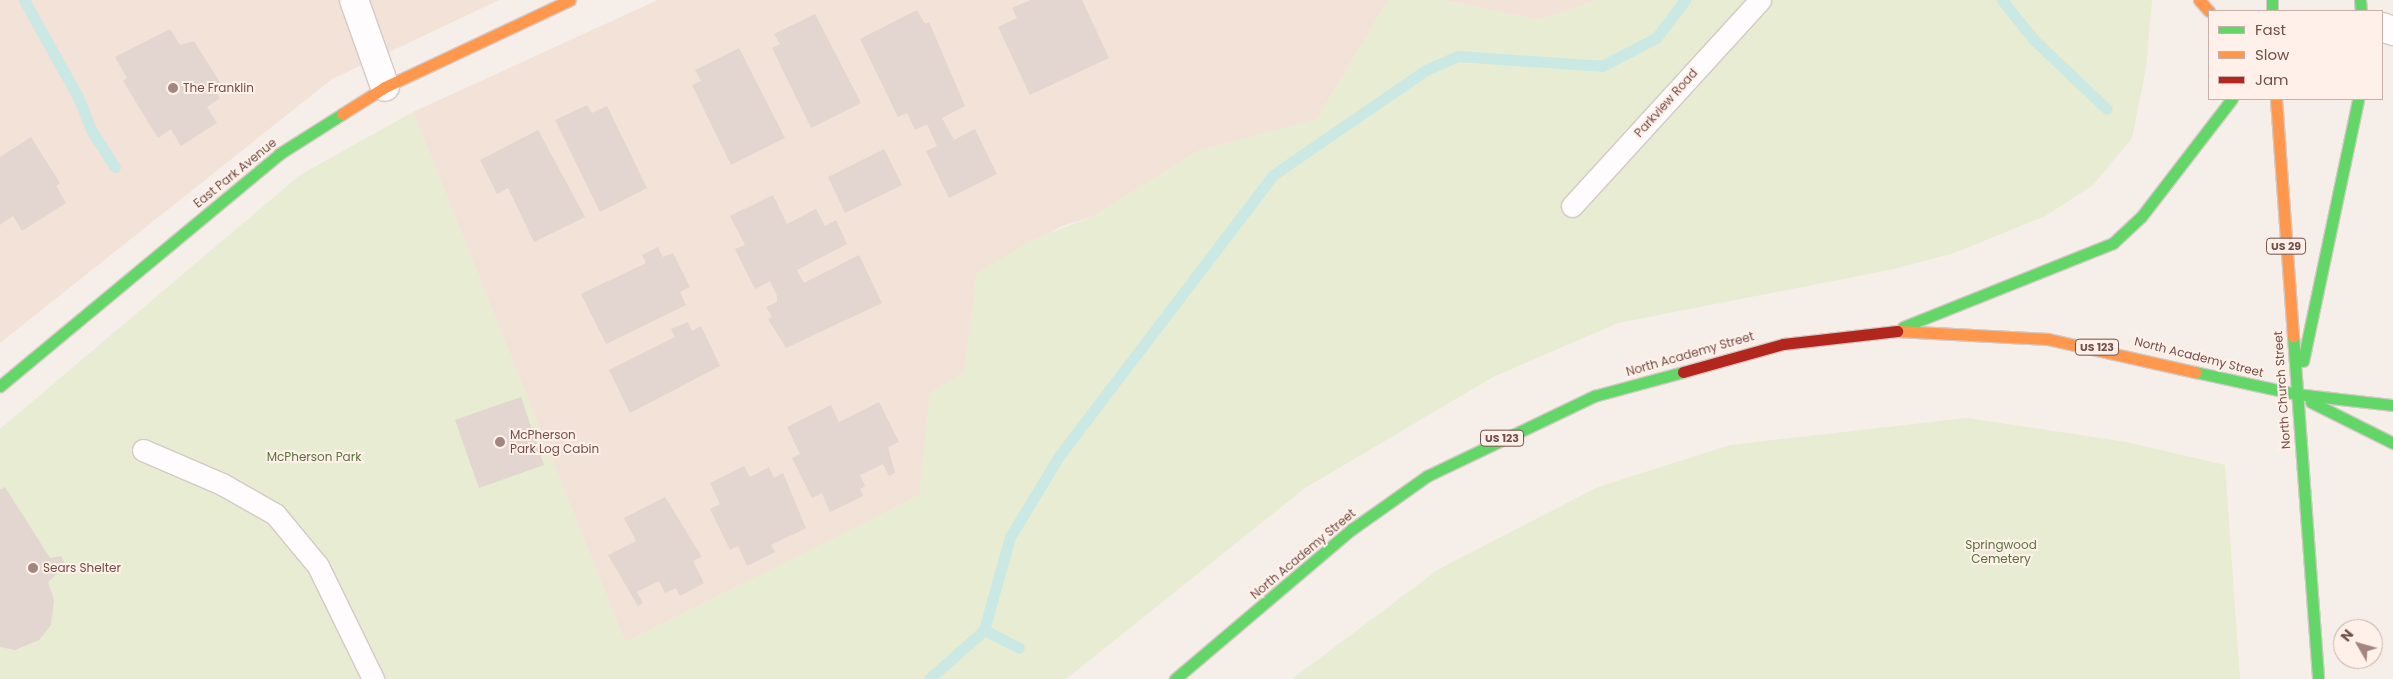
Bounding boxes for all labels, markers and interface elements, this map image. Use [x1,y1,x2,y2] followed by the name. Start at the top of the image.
[2208,10,2383,100] legend
[2255,19,2286,40] text: Fast
[2255,44,2289,65] text: Slow
[1632,66,1700,140] street label: Parkview Road
[2255,69,2289,90] text: Jam
[183,81,254,95] place label: The Franklin
[167,82,179,94] marker: The Franklin
[191,135,279,211] street label: East Park Avenue
[2266,238,2306,255] road number: US 29
[1624,329,1756,379] street label: North Academy Street
[2271,331,2293,449] street label: North Church Street
[2133,334,2265,380] street label: North Academy Street
[2074,338,2120,356] road number: US 123
[510,428,599,456] place label: McPherson Park Log Cabin
[1480,429,1524,446] road number: US 123
[494,436,506,448] marker: McPherson Park Log Cabin
[267,450,361,464] park label: McPherson Park
[1248,506,1358,602] street label: North Academy Street
[1965,538,2037,566] park label: Springwood Cemetery
[43,561,121,575] place label: Sears Shelter
[27,562,39,574] marker: Sears Shelter
[2333,619,2383,669] north arrow
[2336,625,2358,646] text: N

